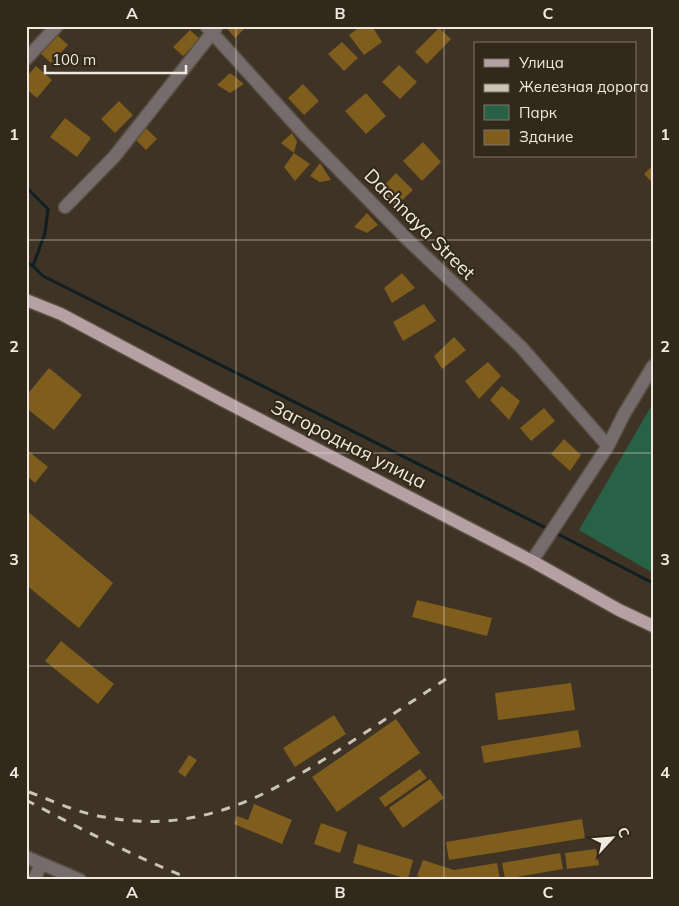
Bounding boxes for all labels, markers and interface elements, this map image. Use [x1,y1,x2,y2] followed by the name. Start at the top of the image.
[126,3,138,23] text: A
[334,3,346,23] text: B
[543,3,554,23] text: C
[45,42,186,74] scale bar
[474,42,636,158] legend
[52,50,96,69] text: 100 m
[518,53,564,72] text: Улица
[519,77,649,96] text: Железная дорога
[519,103,558,122] text: Парк
[9,124,19,144] text: 1
[660,124,670,144] text: 1
[519,127,573,146] text: Здание
[359,163,481,285] street label: Dachnaya Street
[9,336,19,356] text: 2
[660,336,670,356] text: 2
[267,394,431,494] street label: Загородная улица
[9,549,19,569] text: 3
[660,549,670,569] text: 3
[9,762,19,782] text: 4
[660,762,670,782] text: 4
[586,814,636,864] north arrow
[613,824,634,841] text: С
[126,882,138,902] text: A
[334,882,346,902] text: B
[543,882,554,902] text: C

